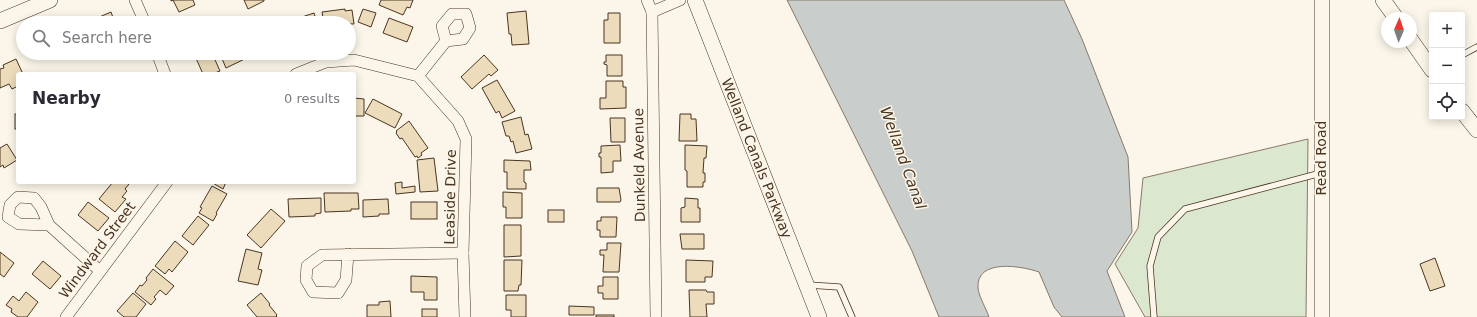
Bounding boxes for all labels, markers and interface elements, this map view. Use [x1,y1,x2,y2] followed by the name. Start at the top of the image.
[1381,12,1417,48] north arrow
[1429,12,1465,120] map controls
[1429,12,1465,48] button: +
[16,16,356,60] search box
[30,27,52,49] icon: search
[62,29,152,47] text: Search here
[1429,48,1465,84] button: −
[718,76,795,241] street label: Welland Canals Parkway
[1429,84,1465,120] button: locate
[32,88,101,108] text: Nearby
[284,91,340,106] text: 0 results
[876,104,930,213] water label: Welland Canal
[630,108,648,222] street label: Dunkeld Avenue
[1313,121,1329,195] street label: Read Road
[441,149,459,245] street label: Leaside Drive
[56,198,139,301] street label: Windward Street

